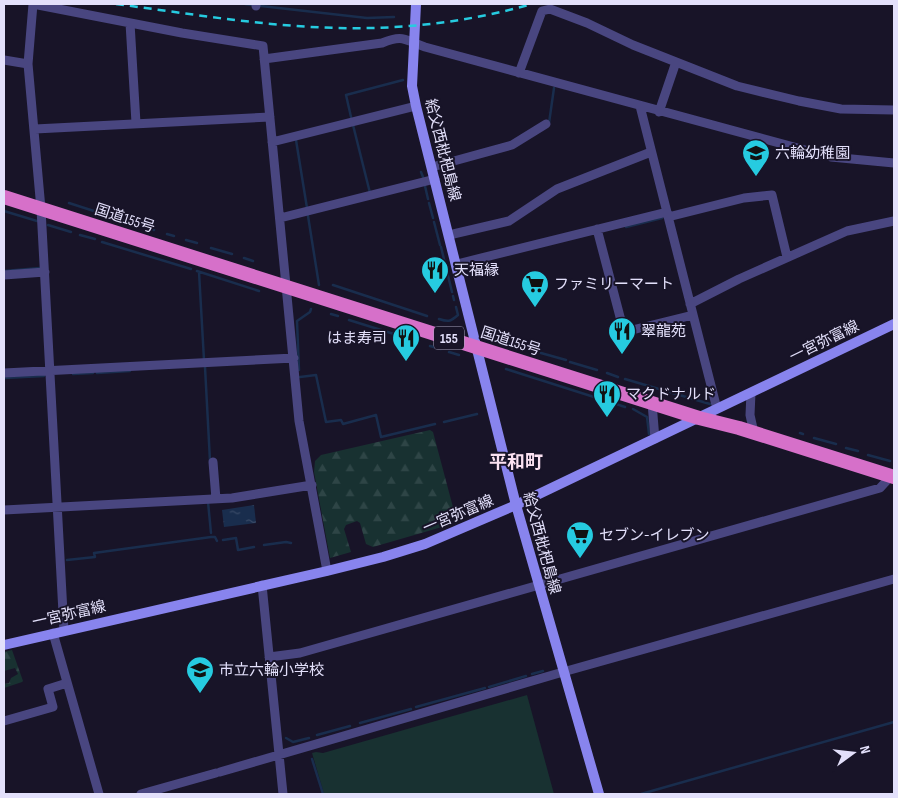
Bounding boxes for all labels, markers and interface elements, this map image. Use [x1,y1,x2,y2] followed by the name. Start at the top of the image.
[421,97,464,203] street label: 給父西枇杷島線
[741,138,771,177] school or university icon: 六輪幼稚園
[775,144,850,163] place label: 六輪幼稚園
[92,200,157,237] street label: 国道155号
[420,255,450,294] restaurant icon: 天福縁
[454,261,499,280] place label: 天福縁
[520,269,550,308] supermarket icon: ファミリーマート
[554,275,674,294] place label: ファミリーマート
[607,316,637,355] restaurant icon: 翠龍苑
[786,316,862,366] street label: 一宮弥富線
[641,322,686,341] place label: 翠龍苑
[391,323,421,362] restaurant icon: はま寿司
[478,323,543,360] street label: 国道155号
[434,326,464,349] road number: 155
[327,329,387,348] place label: はま寿司
[592,379,622,418] restaurant icon: マクドナルド
[626,385,716,404] place label: マクドナルド
[489,452,543,473] district label: 平和町
[519,490,564,596] street label: 給父西枇杷島線
[420,491,496,538] street label: 一宮弥富線
[565,520,595,559] supermarket icon: セブン-イレブン
[599,526,710,545] place label: セブン-イレブン
[30,597,108,632] street label: 一宮弥富線
[185,655,215,694] school or university icon: 市立六輪小学校
[219,661,324,680] place label: 市立六輪小学校
[828,728,878,778] north arrow
[856,744,874,756] text: N

